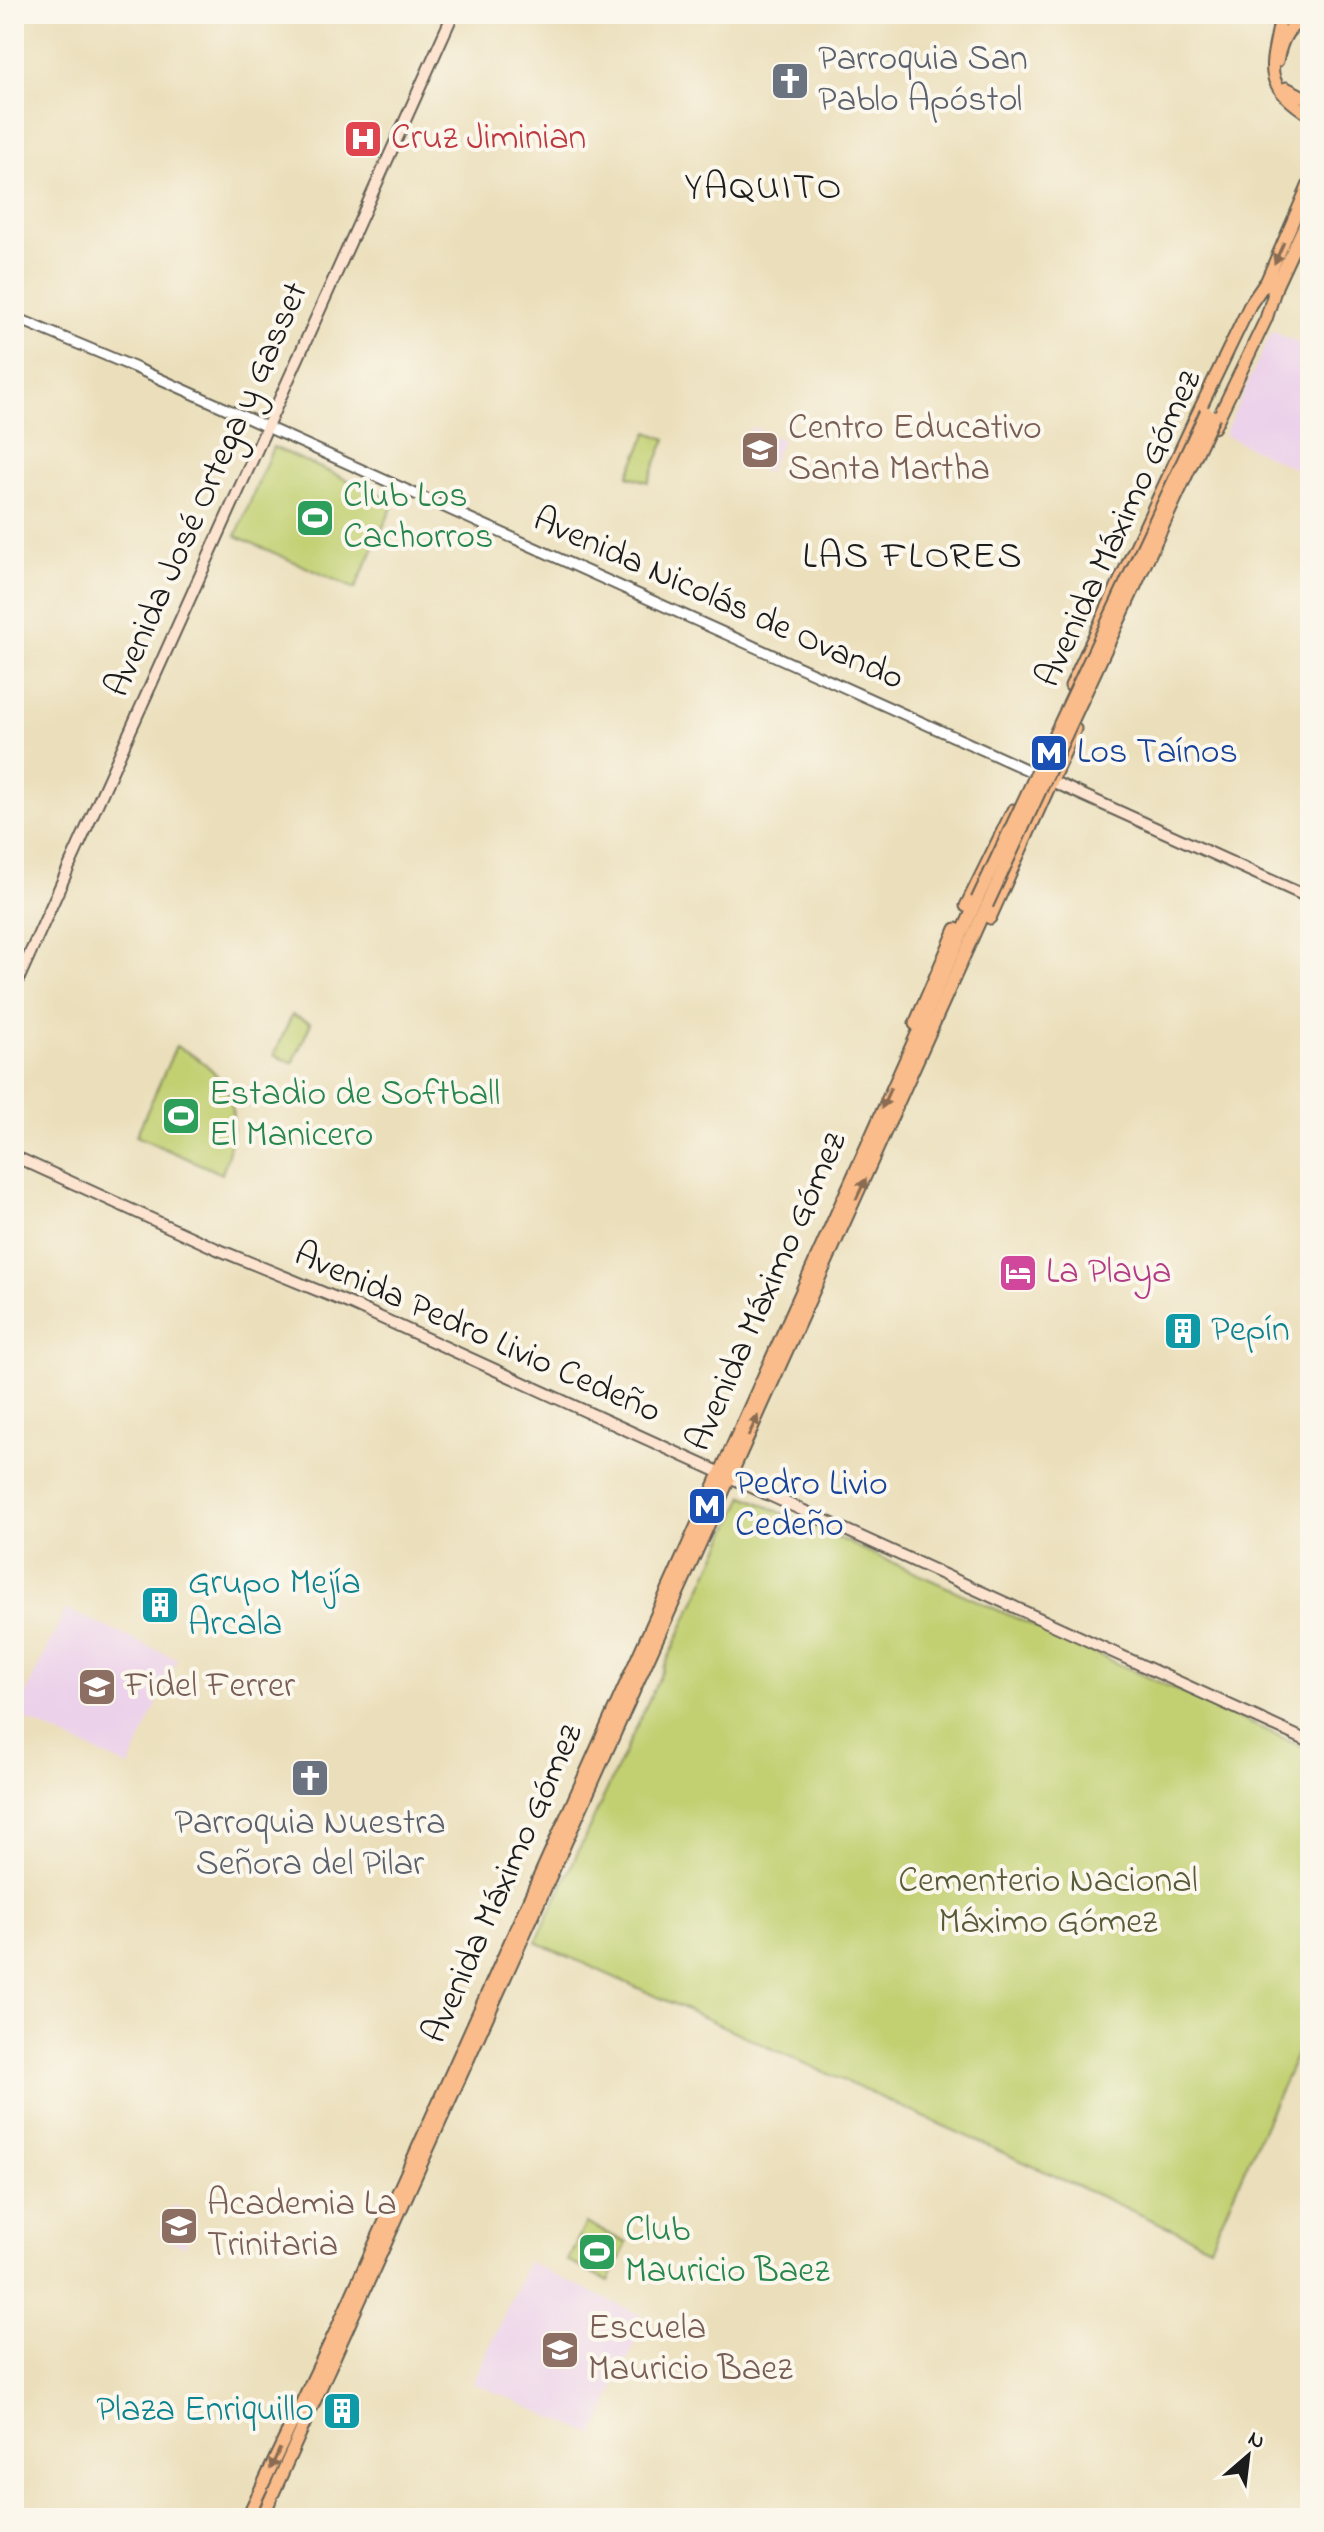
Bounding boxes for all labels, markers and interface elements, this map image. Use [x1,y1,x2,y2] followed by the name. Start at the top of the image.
[818,34,1028,128] place label: Parroquia San Pablo Apóstol
[769,60,811,102] church icon: Parroquia San Pablo Apóstol
[391,113,586,166] place label: Cruz Jiminian
[342,118,384,160] hospital icon: Cruz Jiminian
[685,161,843,217] district label: YAQUITO
[1272,241,1285,265] one-way arrow
[92,274,324,706] street label: Avenida José Ortega y Gasset
[1023,361,1217,697] street label: Avenida Máximo Gómez
[788,403,1042,497] place label: Centro Educativo Santa Martha
[739,429,781,471] school or university icon: Centro Educativo Santa Martha
[343,471,493,565] place label: Club Los Cachorros
[524,494,912,706] street label: Avenida Nicolás de Ovando
[294,497,336,539] sports icon: Club Los Cachorros
[802,530,1024,586] district label: LAS FLORES
[1077,727,1238,780] place label: Los Taínos
[1028,732,1070,774] metro station icon: Los Taínos
[209,1069,500,1163] place label: Estadio de Softball El Manicero
[879,1086,893,1110] one-way arrow
[160,1095,202,1137] sports icon: Estadio de Softball El Manicero
[674,1123,863,1460] street label: Avenida Máximo Gómez
[854,1177,867,1201] one-way arrow
[285,1229,669,1439] street label: Avenida Pedro Livio Cedeño
[1046,1247,1171,1300] place label: La Playa
[997,1252,1039,1294] hotel icon: La Playa
[1211,1305,1290,1358] place label: Pepín
[1162,1310,1204,1352] building icon: Pepín
[746,1414,760,1437] one-way arrow
[735,1459,888,1553] place label: Pedro Livio Cedeño
[686,1485,728,1527] metro station icon: Pedro Livio Cedeño
[188,1558,361,1652] place label: Grupo Mejía Arcala
[139,1584,181,1626] building icon: Grupo Mejía Arcala
[124,1661,296,1714] place label: Fidel Ferrer
[76,1666,118,1708] school or university icon: Fidel Ferrer
[410,1715,599,2052] street label: Avenida Máximo Gómez
[289,1757,331,1799] church icon: Parroquia Nuestra Señora del Pilar
[174,1798,446,1892] place label: Parroquia Nuestra Señora del Pilar
[898,1856,1198,1950] park label: Cementerio Nacional Máximo Gómez
[207,2179,397,2273] place label: Academia La Trinitaria
[158,2205,200,2247] school or university icon: Academia La Trinitaria
[625,2205,830,2299] place label: Club Mauricio Baez
[576,2231,618,2273] sports icon: Club Mauricio Baez
[588,2303,793,2397] place label: Escuela Mauricio Baez
[539,2329,581,2371] school or university icon: Escuela Mauricio Baez
[96,2385,314,2438] place label: Plaza Enriquillo
[321,2390,363,2432] building icon: Plaza Enriquillo
[1208,2416,1288,2496] north arrow
[1242,2423,1270,2459] text: N
[268,2448,282,2471] one-way arrow

